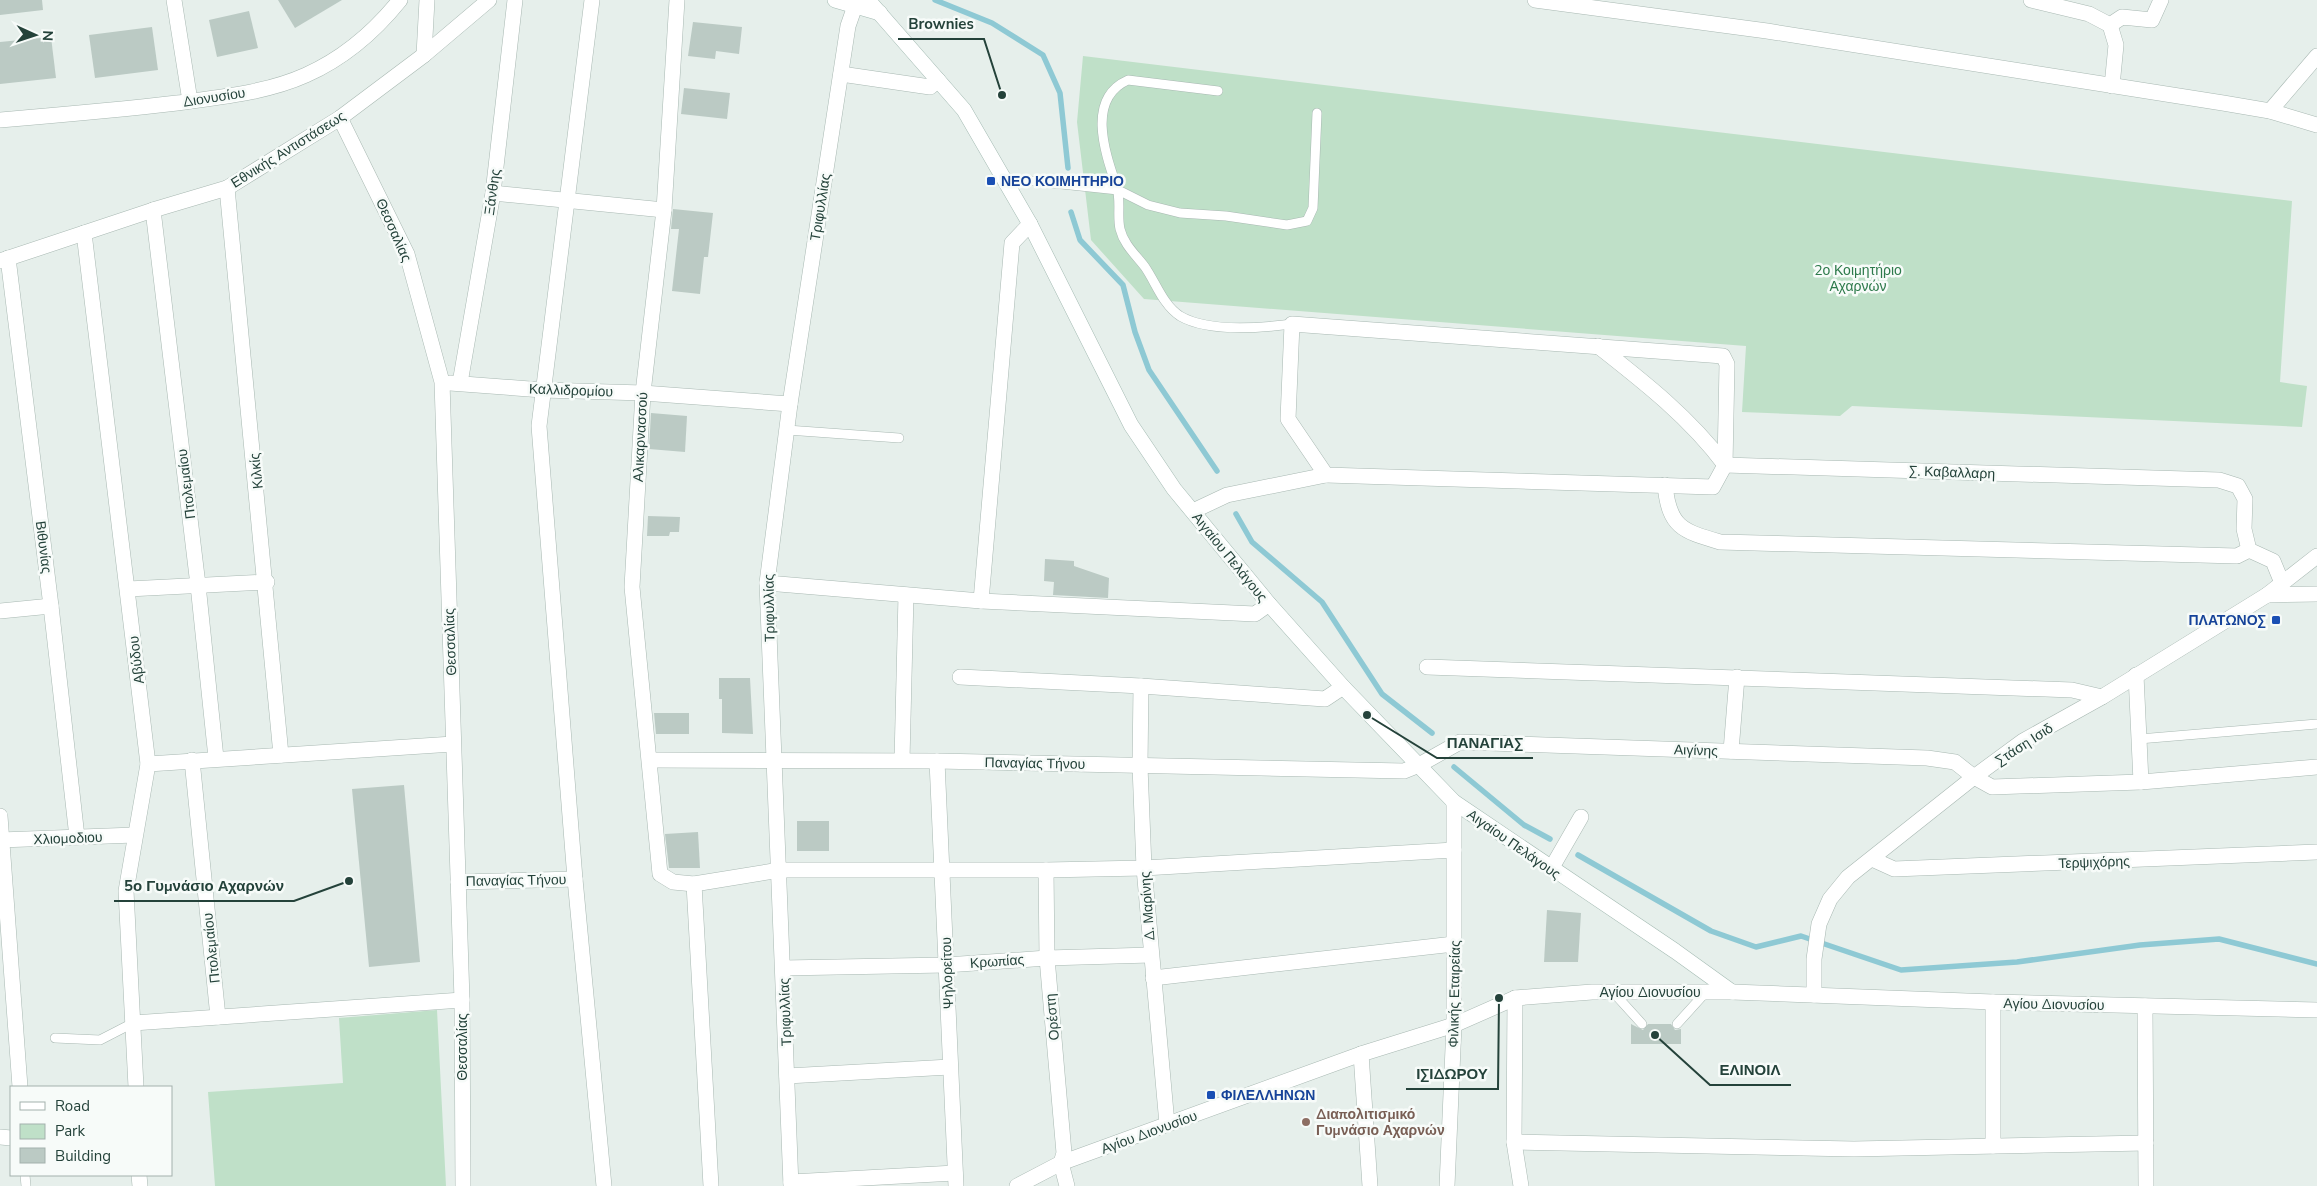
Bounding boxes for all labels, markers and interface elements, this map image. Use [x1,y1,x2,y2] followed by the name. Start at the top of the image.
[898,9,984,39] callout: Brownies
[10,10,60,60] north arrow
[908,14,974,34] text: Brownies
[38,30,57,41] text: N
[182,83,247,112] street label: Διονυσίου
[227,106,349,192] street label: Εθνικής Αντιστάσεως
[480,167,505,216] street label: Ξάνθης
[806,172,835,242] street label: Τριφυλλίας
[1001,172,1124,191] place label: ΝΕΟ ΚΟΙΜΗΤΗΡΙΟ
[985,175,997,187] marker: ΝΕΟ ΚΟΙΜΗΤΗΡΙΟ
[371,196,416,265] street label: Θεσσαλίας
[1814,261,1902,296] park label: 2ο Κοιμητήριο Αχαρνών
[529,380,613,401] street label: Καλλιδρομίου
[629,392,652,483] street label: Αλικαρνασσού
[173,448,200,520] street label: Πτολεμαίου
[245,452,268,490] street label: Κιλκίς
[1909,462,1995,483] street label: Σ. Καβαλλαρη
[1188,509,1272,606] street label: Αιγαίου Πελάγους
[31,520,56,575] street label: Βιθυνίας
[759,573,780,642] street label: Τριφυλλίας
[440,608,461,676] street label: Θεσσαλίας
[2188,611,2266,630] place label: ΠΛΑΤΩΝΟΣ
[2270,614,2282,626] marker: ΠΛΑΤΩΝΟΣ
[124,635,149,685] street label: Αβύδου
[1992,719,2057,770] street label: Στάση Ισιδ
[1437,728,1533,758] callout: ΠΑΝΑΓΙΑΣ
[1447,733,1523,753] text: ΠΑΝΑΓΙΑΣ
[1674,740,1719,761] street label: Αιγίνης
[985,753,1085,774] street label: Παναγίας Τήνου
[1463,805,1564,884] street label: Αιγαίου Πελάγους
[33,828,103,849] street label: Χλιομοδιου
[2058,852,2130,873] street label: Τερψιχόρης
[466,870,566,891] street label: Παναγίας Τήνου
[1136,870,1159,941] street label: Δ. Μαρίνης
[114,871,294,901] callout: 5ο Γυμνάσιο Αχαρνών
[124,876,284,896] text: 5ο Γυμνάσιο Αχαρνών
[198,912,225,984] street label: Πτολεμαίου
[937,937,958,1009] street label: Ψηλορείτου
[1444,940,1465,1048] street label: Φιλικής Εταιρείας
[969,950,1025,973] street label: Κρωπίας
[775,977,796,1046] street label: Τριφυλλίας
[1599,983,1701,1002] street label: Αγίου Διονυσίου
[1041,993,1064,1041] street label: Ορέστη
[2003,994,2105,1015] street label: Αγίου Διονυσίου
[453,1013,472,1081] street label: Θεσσαλίας
[1710,1055,1791,1085] callout: ΕΛΙΝΟΙΛ
[1406,1059,1498,1089] callout: ΙΣΙΔΩΡΟΥ
[1720,1060,1780,1080] text: ΕΛΙΝΟΙΛ
[1416,1064,1488,1084] text: ΙΣΙΔΩΡΟΥ
[10,1086,172,1176] legend
[1221,1086,1315,1105] place label: ΦΙΛΕΛΛΗΝΩΝ
[1205,1089,1217,1101] marker: ΦΙΛΕΛΛΗΝΩΝ
[55,1096,90,1116] text: Road
[1316,1105,1445,1140] place label: Διαπολιτισμικό Γυμνάσιο Αχαρνών
[1098,1106,1200,1159] street label: Αγίου Διονυσίου
[1300,1116,1312,1128] marker: Διαπολιτισμικό Γυμνάσιο Αχαρνών
[55,1121,85,1141] text: Park
[55,1146,111,1166] text: Building

